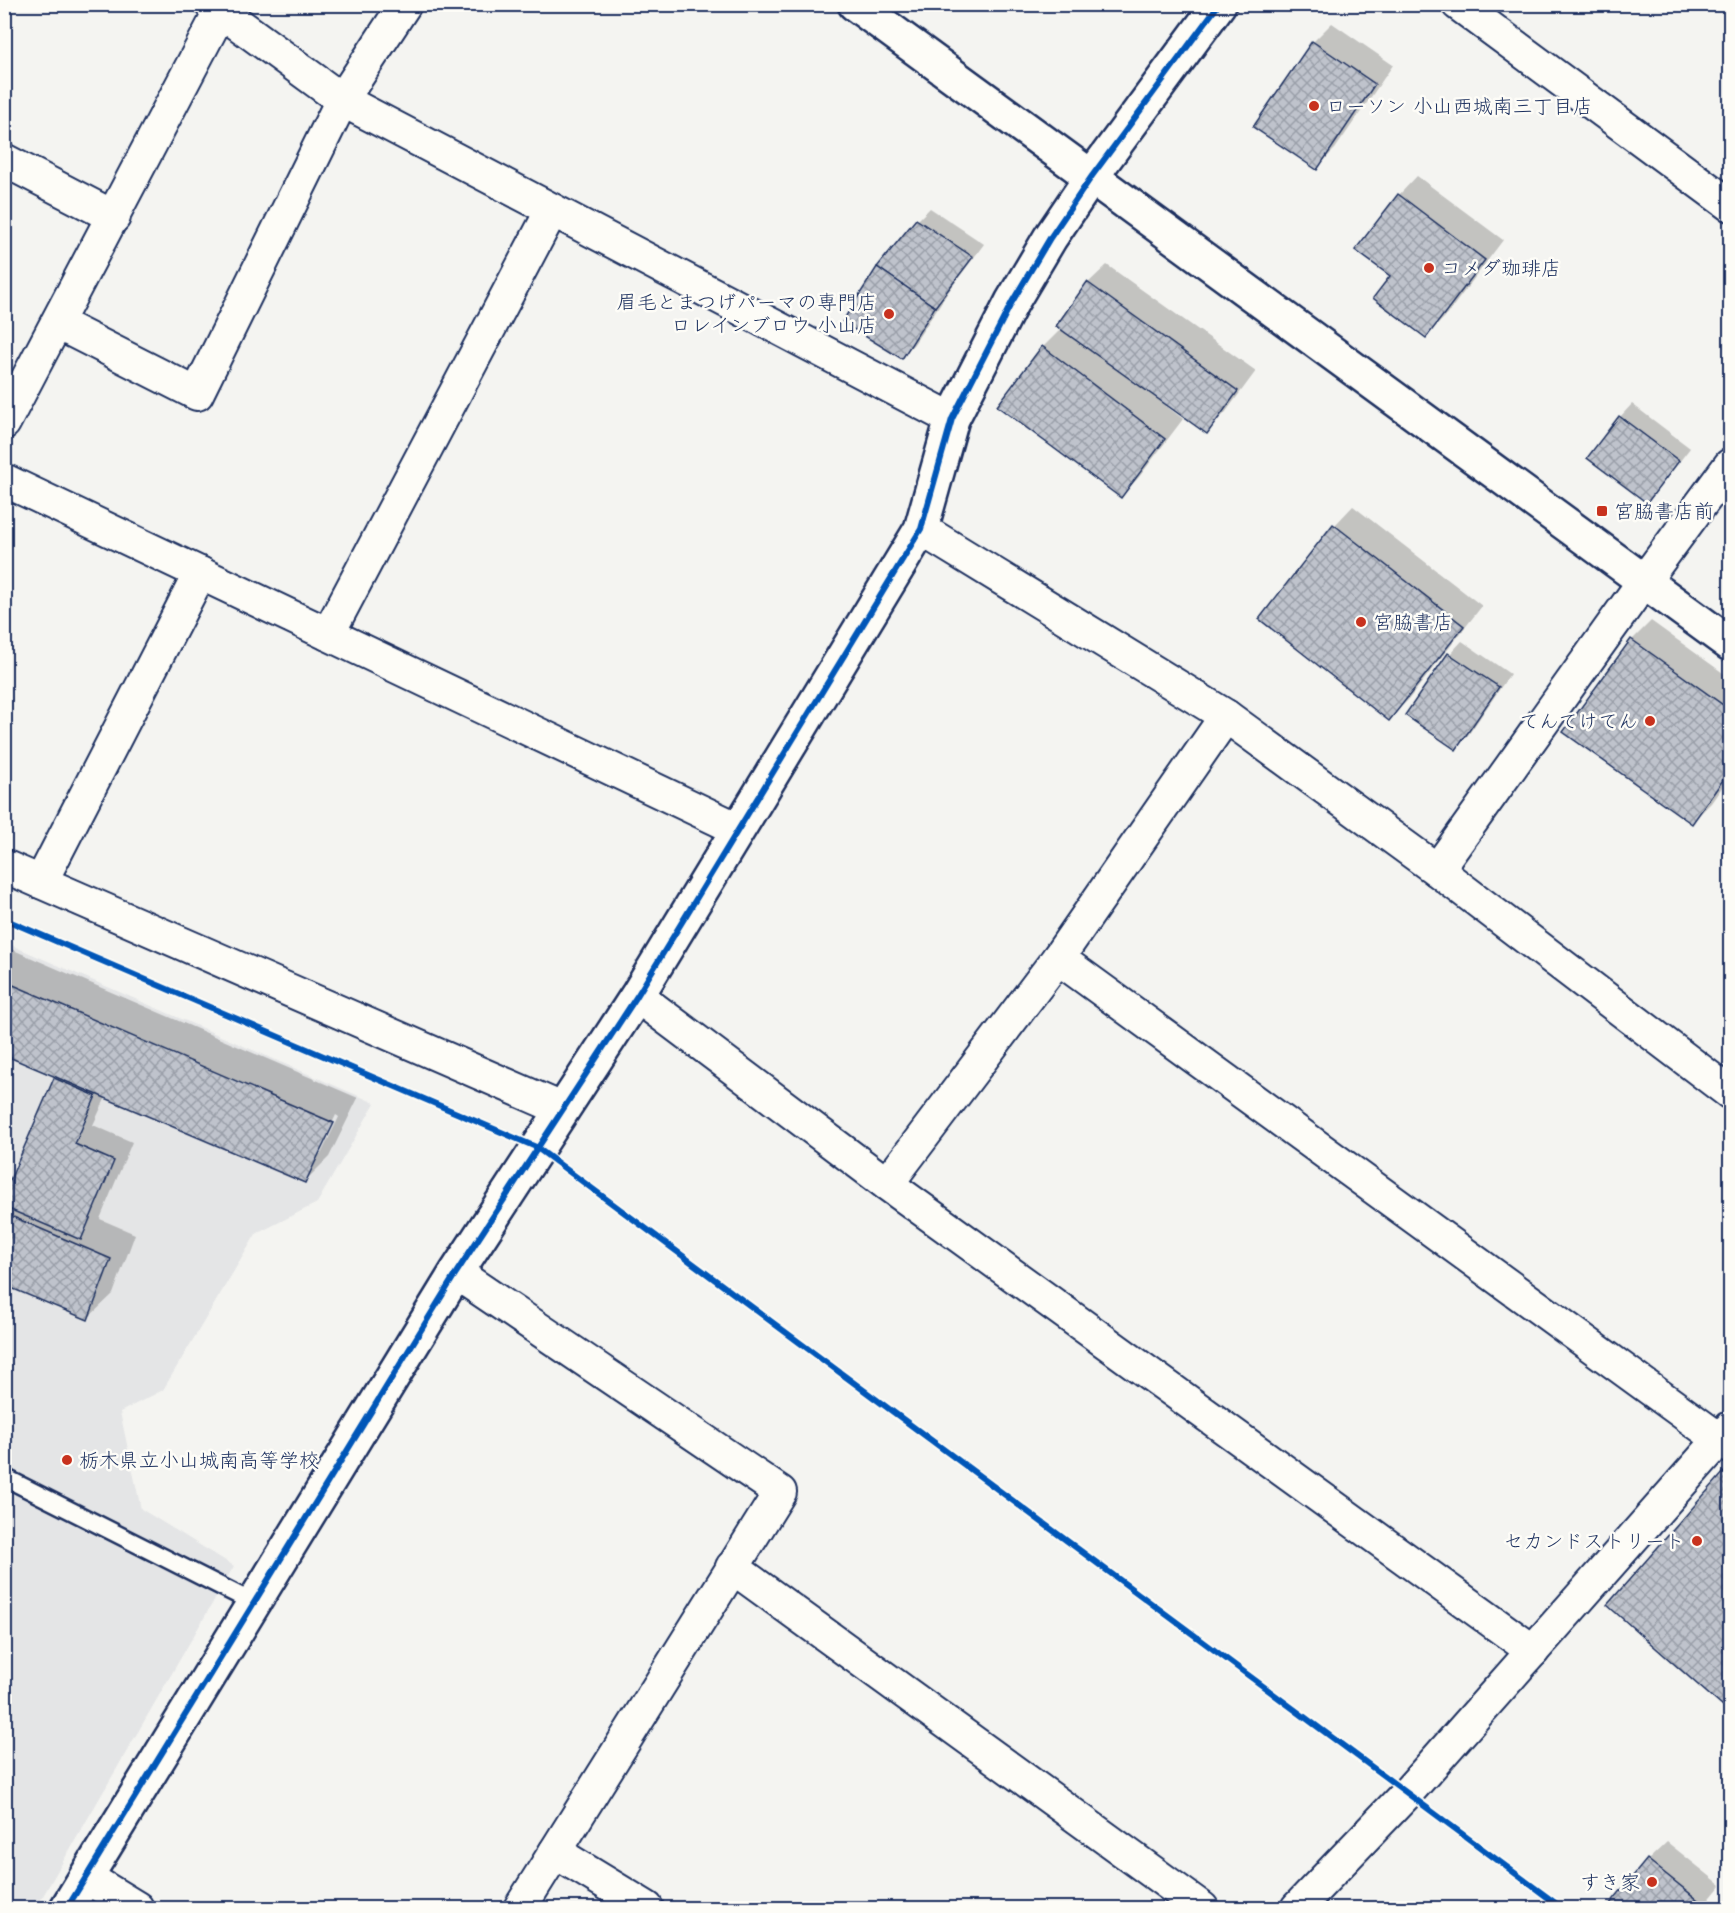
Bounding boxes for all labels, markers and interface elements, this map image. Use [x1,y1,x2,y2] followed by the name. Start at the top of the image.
[1326,95,1593,118] place label: ローソン 小山西城南三丁目店
[1307,99,1321,113] marker: ローソン 小山西城南三丁目店
[1441,257,1561,280] place label: コメダ珈琲店
[1422,261,1436,275] marker: コメダ珈琲店
[617,291,877,337] place label: 眉毛とまつげパーマの専門店 ロレインブロウ 小山店
[882,307,896,321] marker: 眉毛とまつげパーマの専門店 ロレインブロウ 小山店
[1614,500,1714,523] place label: 宮脇書店前
[1595,504,1609,518] marker: 宮脇書店前
[1373,611,1453,634] place label: 宮脇書店
[1354,615,1368,629] marker: 宮脇書店
[1519,710,1638,733] place label: てんてけてん
[1643,714,1657,728] marker: てんてけてん
[79,1449,319,1472] place label: 栃木県立小山城南高等学校
[60,1453,74,1467] marker: 栃木県立小山城南高等学校
[1503,1530,1685,1553] place label: セカンドストリート
[1690,1534,1704,1548] marker: セカンドストリート
[1580,1871,1640,1894] place label: すき家
[1645,1875,1659,1889] marker: すき家

